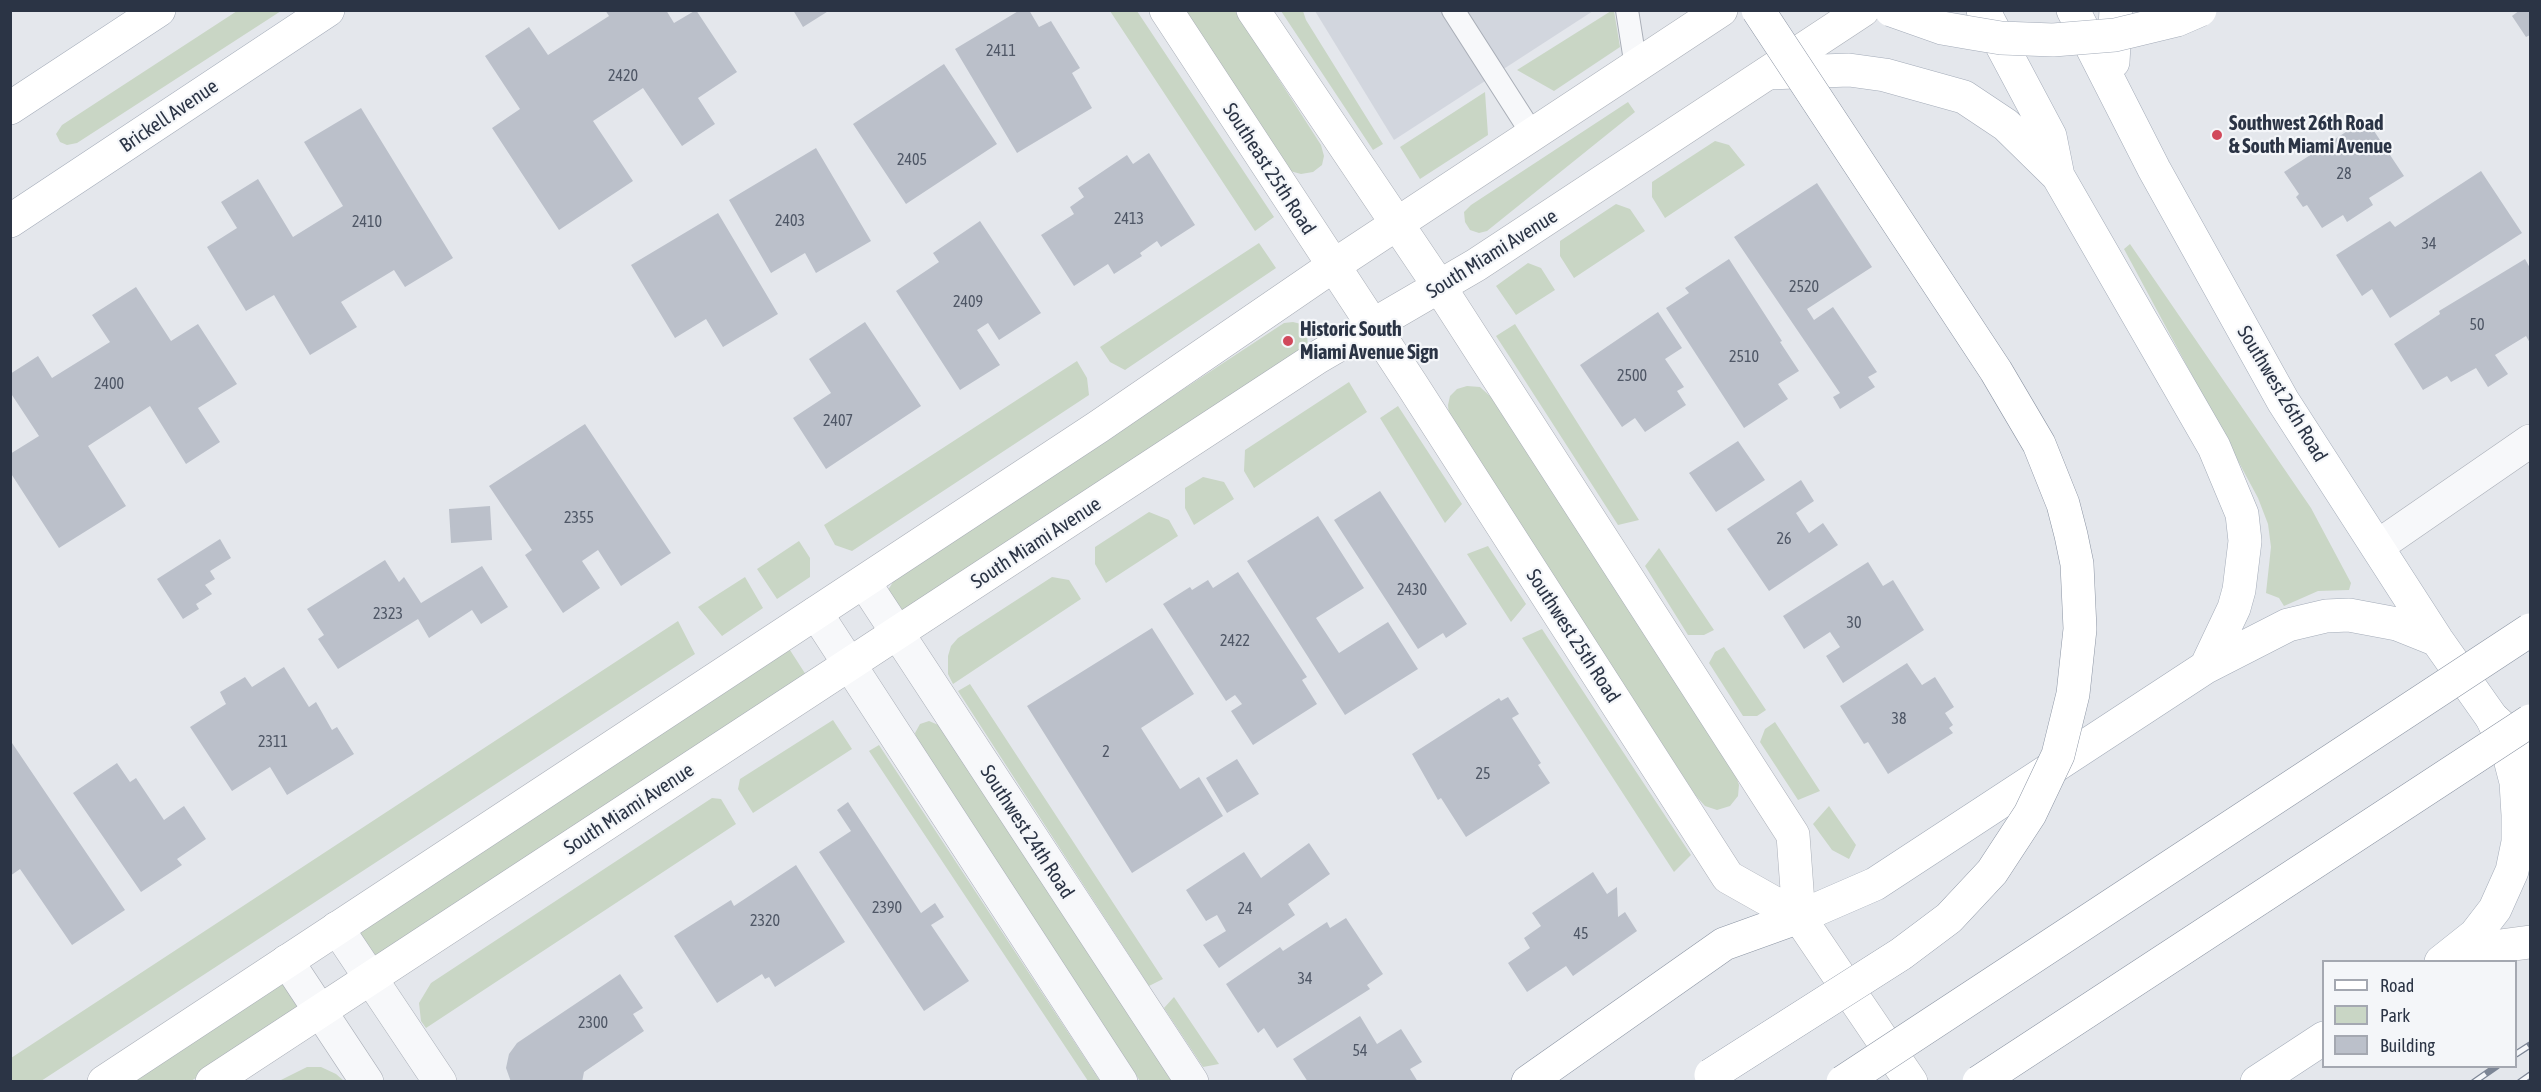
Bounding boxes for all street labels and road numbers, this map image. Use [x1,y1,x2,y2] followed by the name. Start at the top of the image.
[115,74,223,158] street label: Brickell Avenue
[1218,99,1320,239] street label: Southeast 25th Road
[1422,204,1562,304] street label: South Miami Avenue
[2232,322,2332,466] street label: Southwest 26th Road
[967,492,1105,594] street label: South Miami Avenue
[1521,565,1625,707] street label: Southwest 25th Road
[560,758,698,860] street label: South Miami Avenue
[975,761,1079,903] street label: Southwest 24th Road

